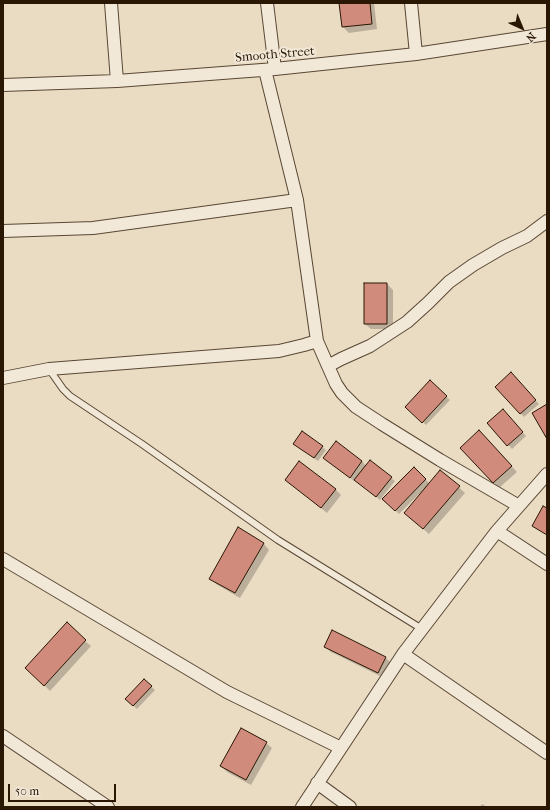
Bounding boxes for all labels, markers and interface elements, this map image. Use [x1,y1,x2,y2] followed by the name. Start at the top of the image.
[502,8,542,48] north arrow
[523,29,538,45] text: N
[235,44,315,66] street label: Smooth Street
[10,776,118,802] scale bar
[15,784,39,798] text: 50 m

